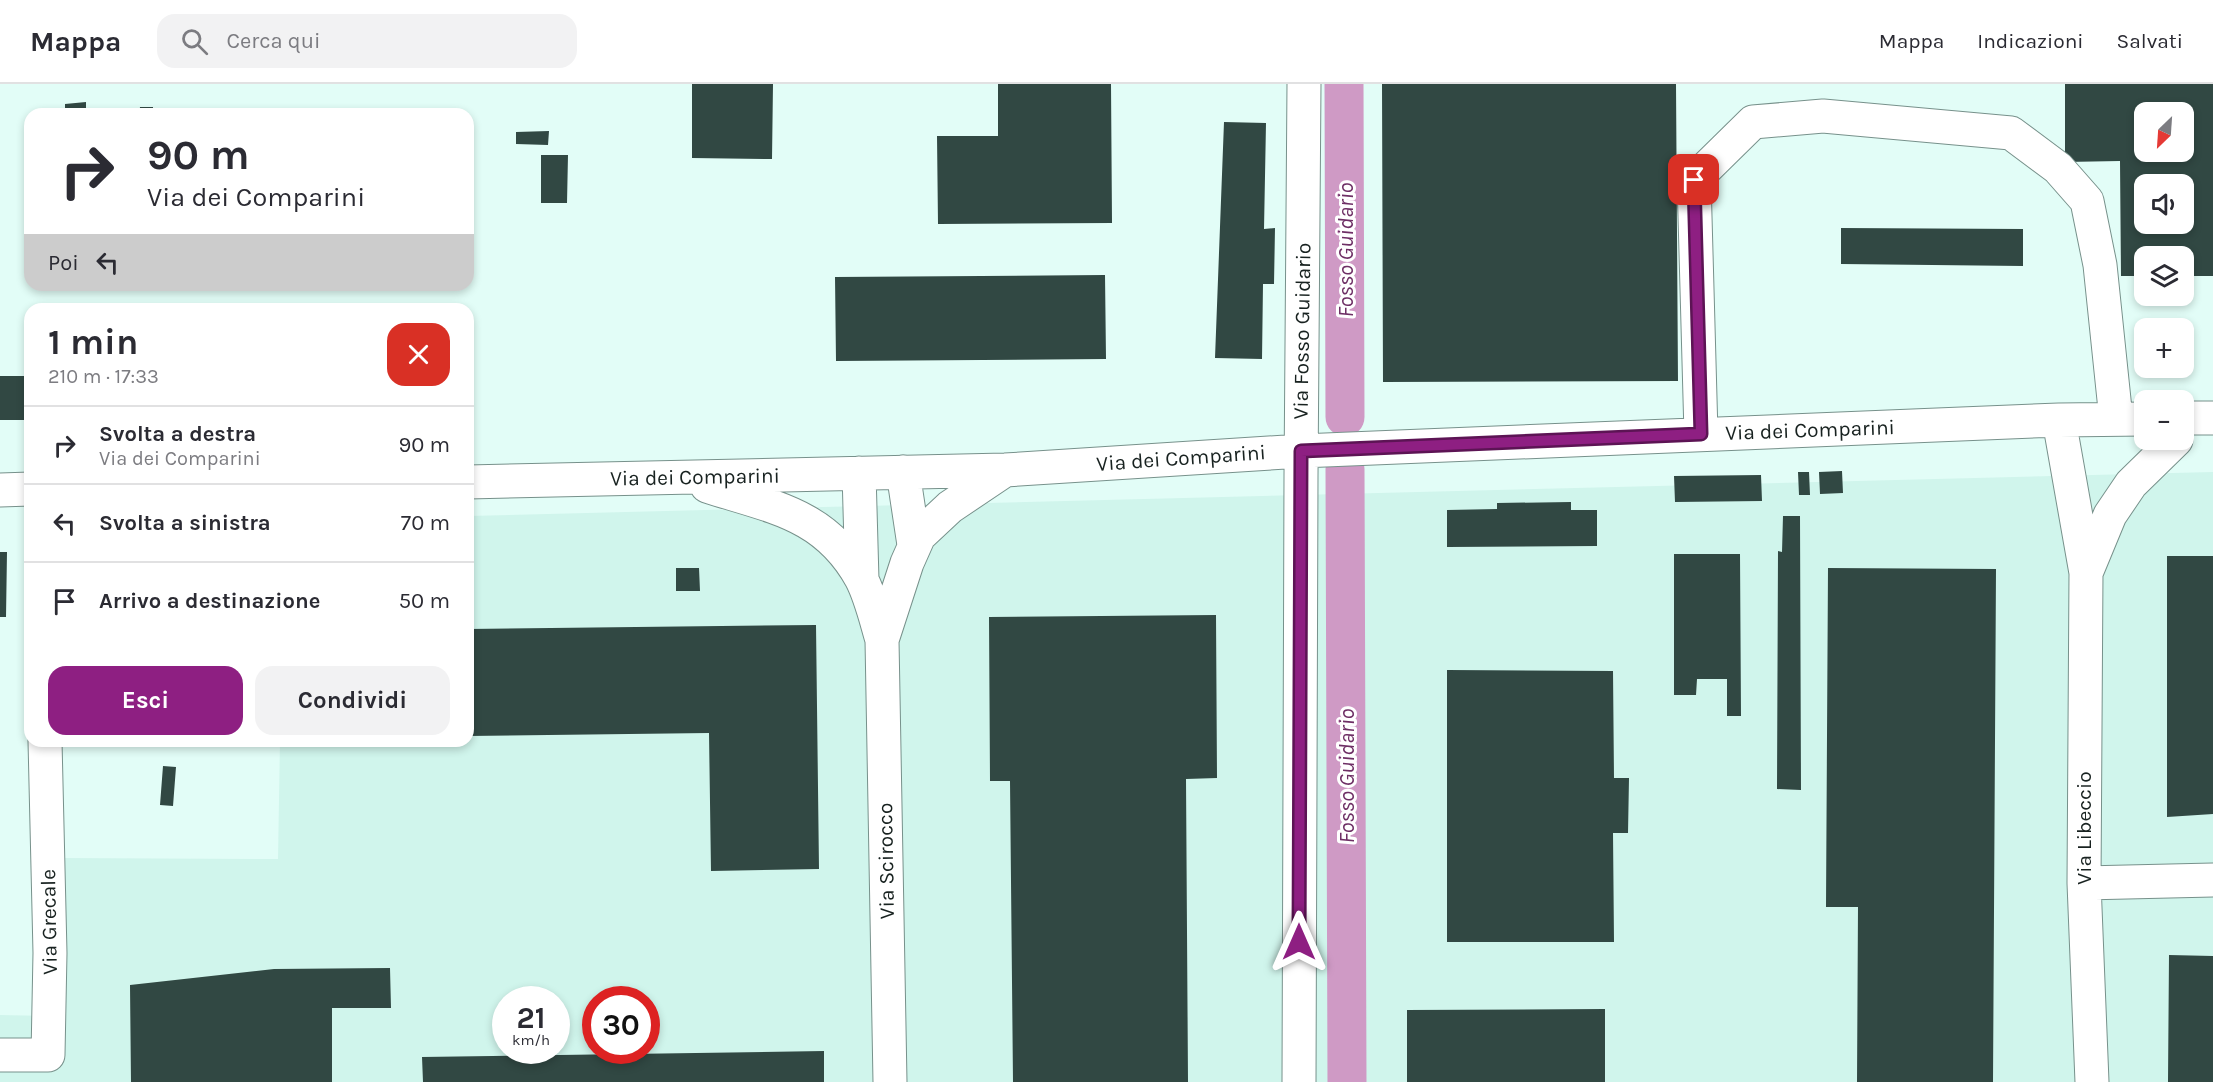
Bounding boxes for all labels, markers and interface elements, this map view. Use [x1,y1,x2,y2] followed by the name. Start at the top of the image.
[157,14,577,68] search box
[30,25,121,58] text: Mappa
[178,25,211,58] icon: search
[226,28,321,54] text: Cerca qui
[1879,29,1944,53] text: Mappa
[1977,29,2084,53] text: Indicazioni
[2117,29,2183,53] text: Salvati
[2134,102,2194,162] north arrow
[2134,102,2194,450] map controls
[147,130,250,180] text: 90 m
[48,132,126,210] icon: right
[1668,154,1719,205] pin
[1677,163,1710,196] icon: arrive
[2134,174,2194,234] button: sound
[147,181,365,213] text: Via dei Comparini
[1333,182,1359,317] water label: Fosso Guidario
[1288,242,1316,420] street label: Via Fosso Guidario
[91,246,124,279] icon: left
[2134,246,2194,306] button: layers
[48,250,79,276] text: Poi
[2134,318,2194,378] button: +
[48,321,138,363] text: 1 min
[387,323,450,386] button: close
[48,365,159,388] text: 210 m · 17:33
[2134,390,2194,450] button: −
[1725,415,1895,445] street label: Via dei Comparini
[99,421,256,447] text: Svolta a destra
[48,429,81,462] icon: right
[398,432,450,458] text: 90 m
[1096,440,1266,476] street label: Via dei Comparini
[99,447,261,470] text: Via dei Comparini
[610,464,780,490] street label: Via dei Comparini
[48,507,81,540] icon: left
[99,510,271,536] text: Svolta a sinistra
[401,510,450,536] text: 70 m
[48,585,81,618] icon: arrive
[99,588,320,614] text: Arrivo a destinazione
[399,588,450,614] text: 50 m
[48,666,243,735] button: Esci
[255,666,450,735] button: Condividi
[1334,708,1360,843] water label: Fosso Guidario
[2072,771,2096,885] street label: Via Libeccio
[873,802,899,920] street label: Via Scirocco
[36,869,62,975] street label: Via Grecale
[1267,910,1331,974] position arrow
[582,986,660,1064] speed limit sign: 30
[517,1000,545,1036] text: 21
[512,1031,550,1049] text: km/h

